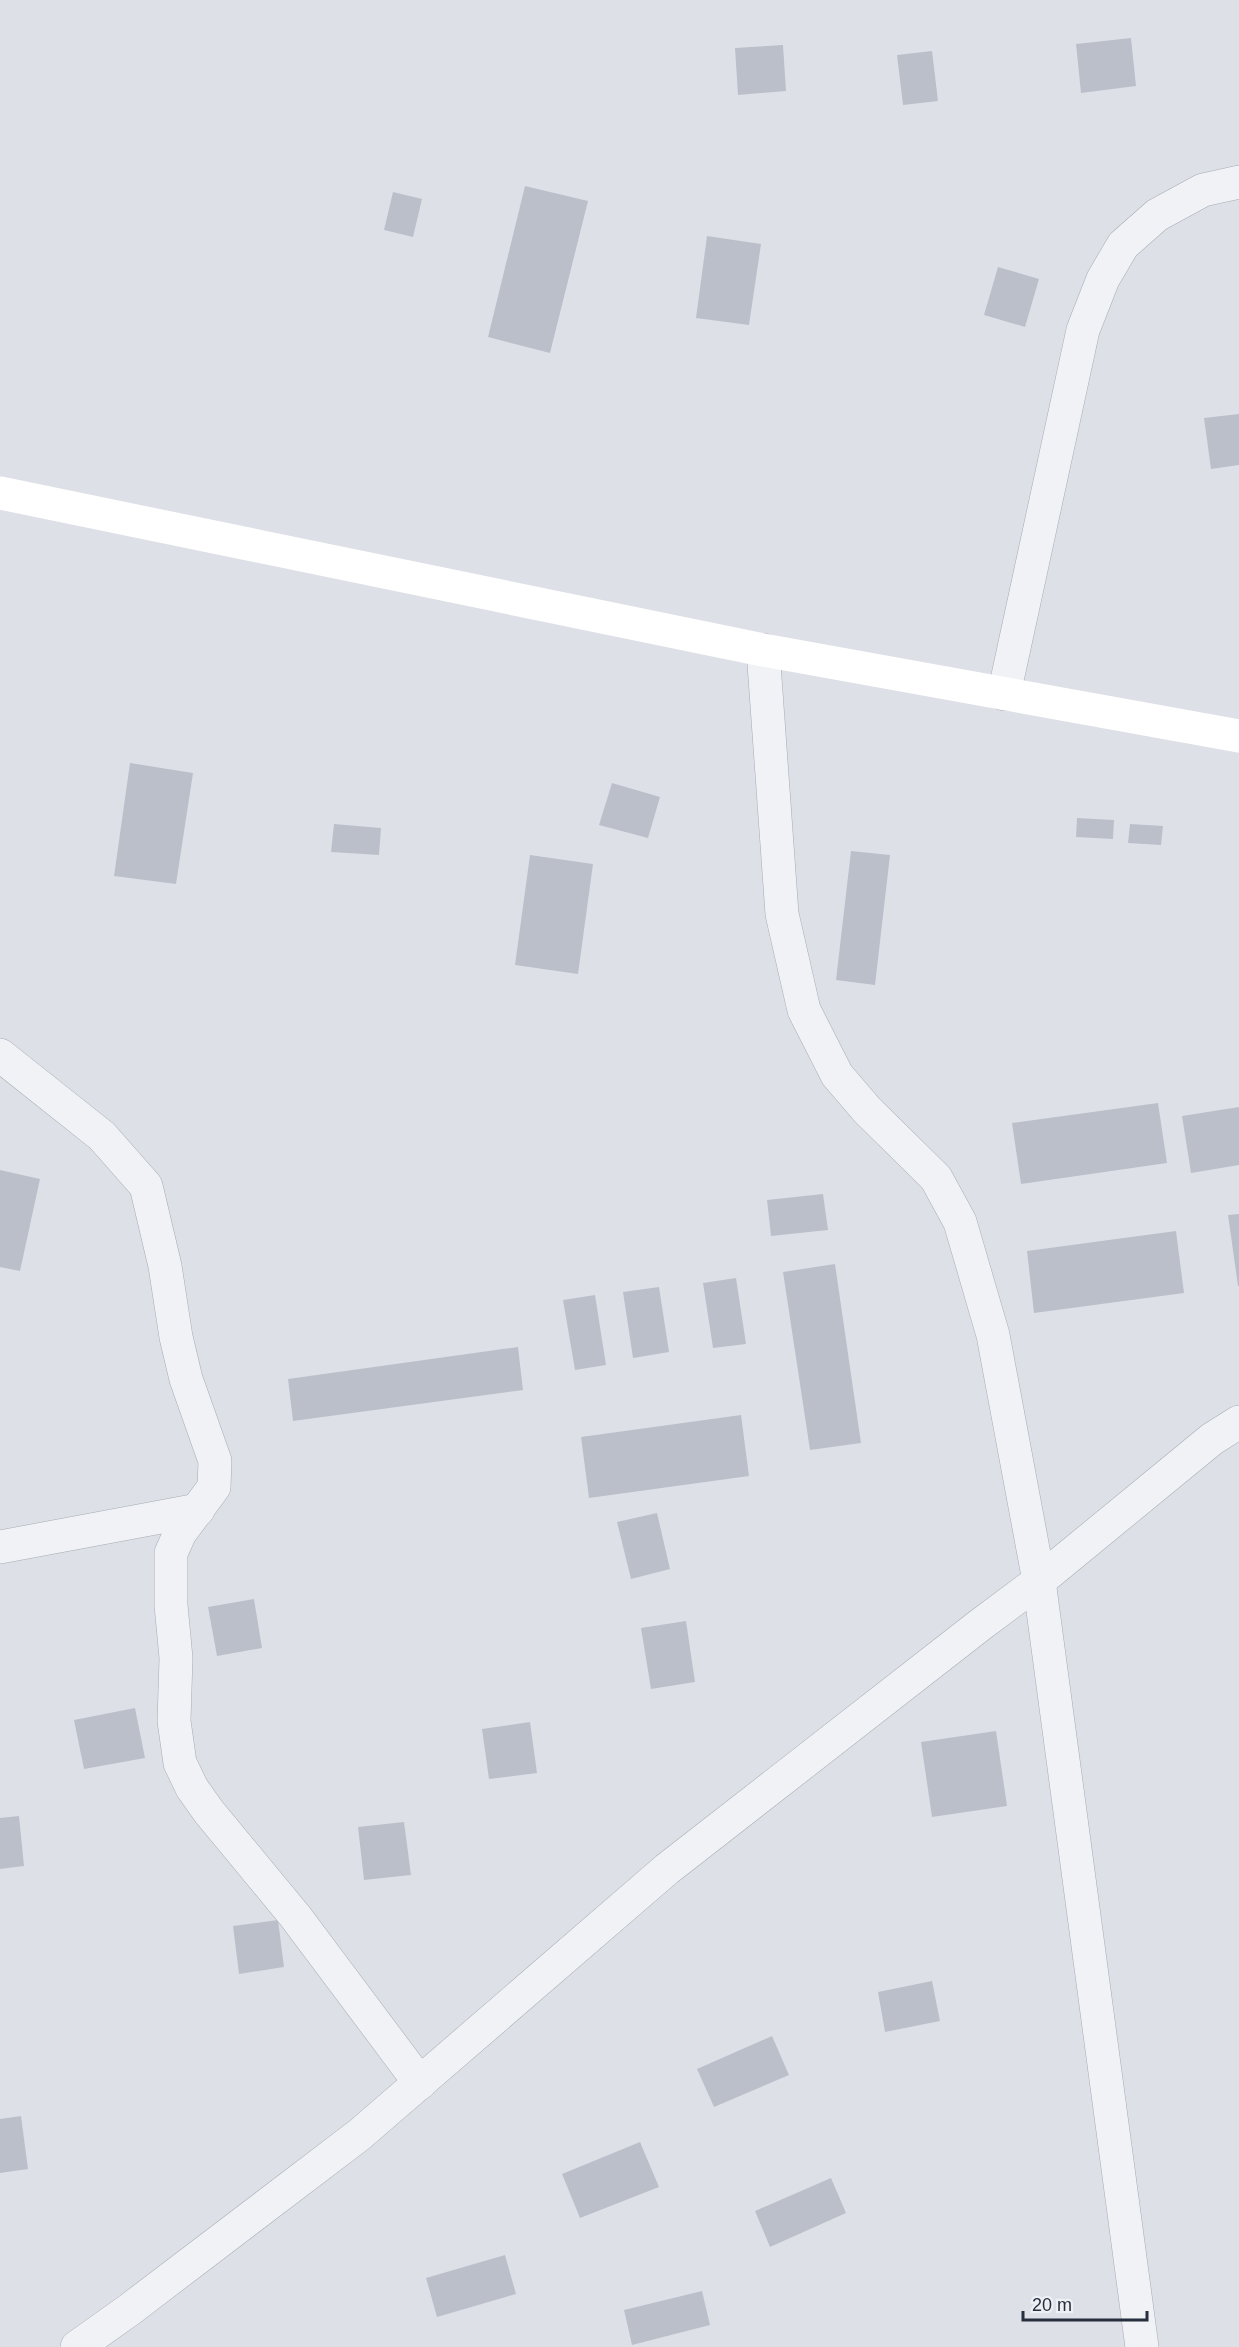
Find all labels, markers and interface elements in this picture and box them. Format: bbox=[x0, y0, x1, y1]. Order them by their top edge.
scale bar bbox=[1023, 2284, 1148, 2322]
text: 20 m bbox=[1032, 2295, 1072, 2315]

